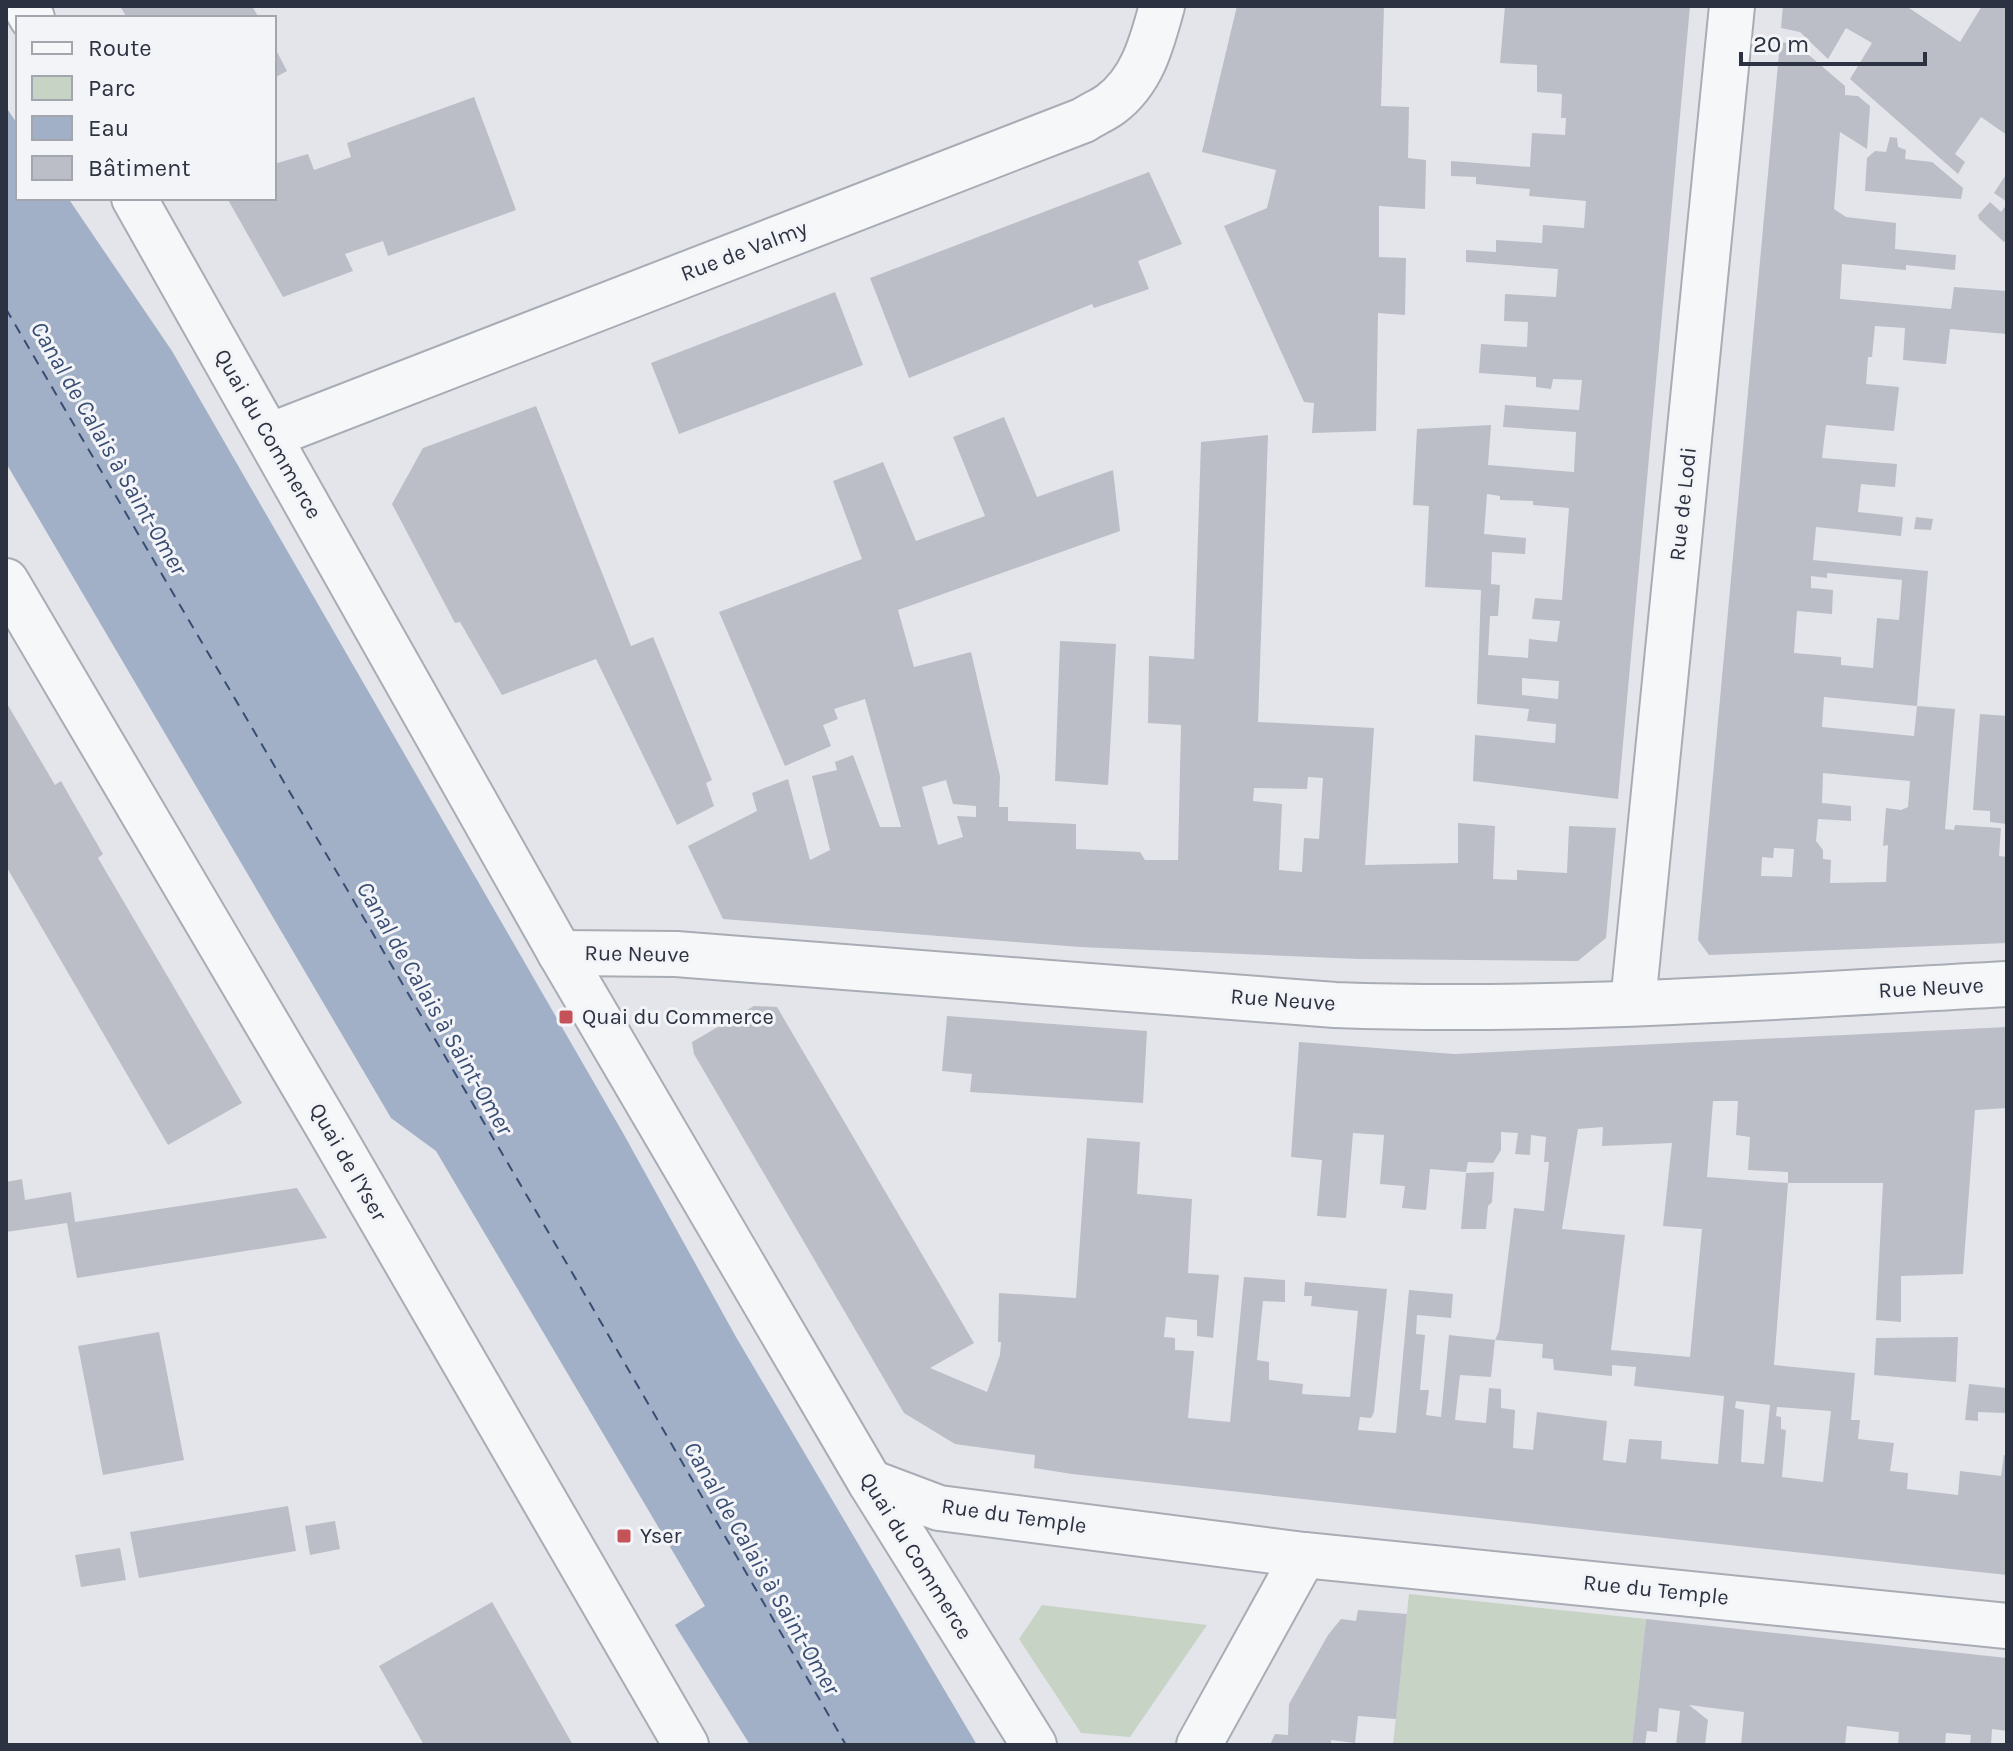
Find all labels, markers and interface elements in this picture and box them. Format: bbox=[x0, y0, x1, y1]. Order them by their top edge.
legend bbox=[16, 16, 276, 200]
scale bar bbox=[1741, 16, 1925, 66]
text: 20 m bbox=[1753, 30, 1809, 58]
text: Route bbox=[88, 34, 152, 62]
text: Parc bbox=[88, 74, 136, 102]
text: Eau bbox=[88, 114, 129, 142]
text: Bâtiment bbox=[88, 154, 191, 182]
street label: Rue de Valmy bbox=[677, 215, 811, 287]
water label: Canal de Calais à Saint-Omer bbox=[25, 316, 194, 580]
street label: Quai du Commerce bbox=[209, 344, 327, 524]
street label: Rue de Lodi bbox=[1664, 446, 1702, 562]
water label: Canal de Calais à Saint-Omer bbox=[351, 876, 520, 1140]
street label: Rue Neuve bbox=[584, 940, 690, 968]
street label: Rue Neuve bbox=[1878, 972, 1984, 1004]
street label: Rue Neuve bbox=[1230, 983, 1336, 1017]
place label: Quai du Commerce bbox=[582, 1004, 774, 1030]
marker: Quai du Commerce bbox=[557, 1008, 575, 1026]
street label: Quai de l'Yser bbox=[304, 1098, 392, 1226]
water label: Canal de Calais à Saint-Omer bbox=[678, 1436, 847, 1700]
street label: Quai du Commerce bbox=[854, 1468, 978, 1644]
street label: Rue du Temple bbox=[940, 1493, 1088, 1539]
place label: Yser bbox=[640, 1523, 681, 1549]
marker: Yser bbox=[615, 1527, 633, 1545]
street label: Rue du Temple bbox=[1582, 1569, 1730, 1611]

